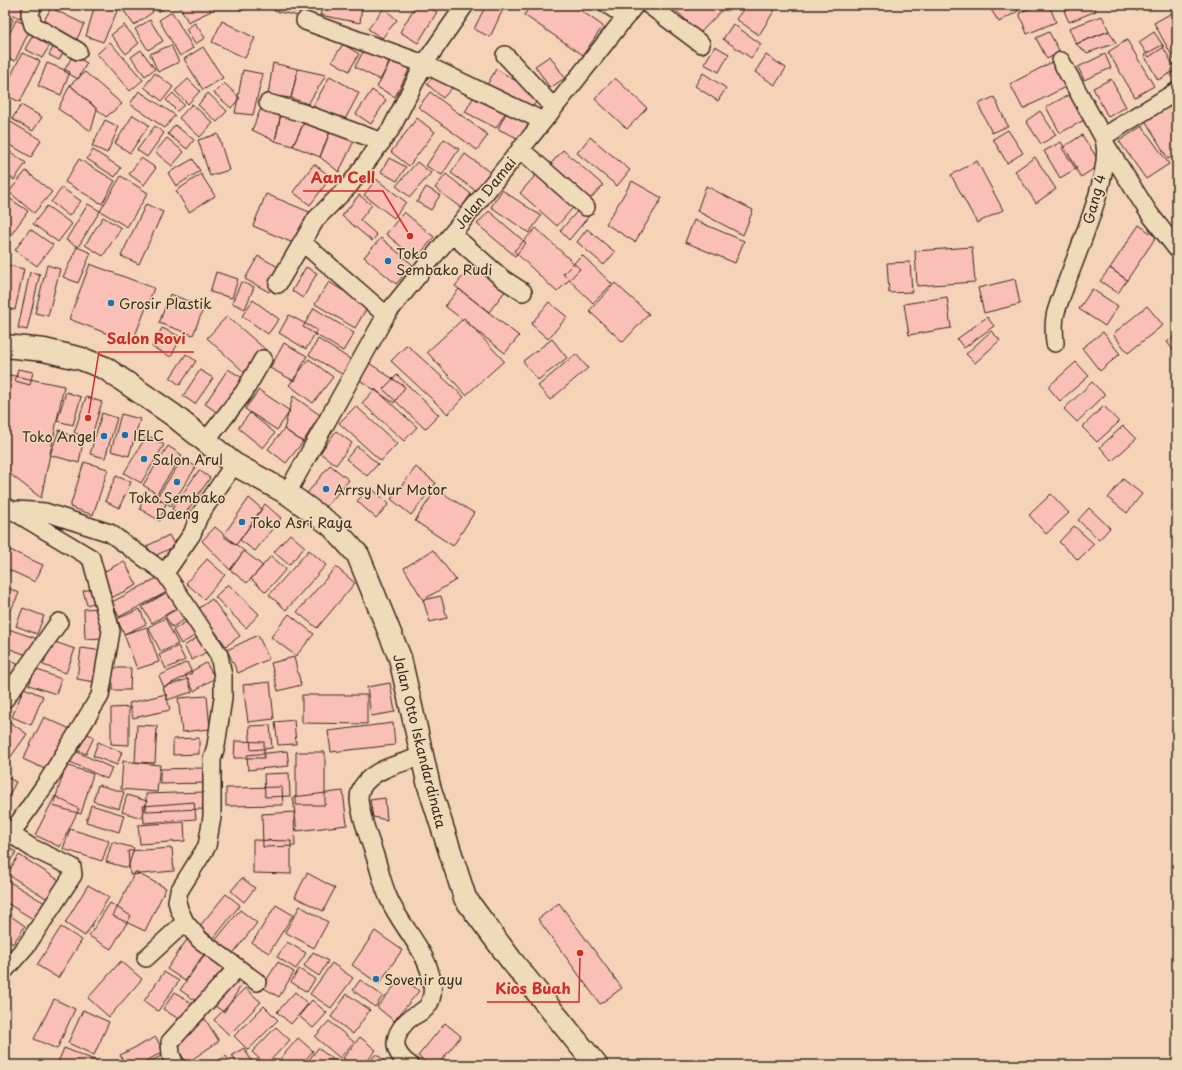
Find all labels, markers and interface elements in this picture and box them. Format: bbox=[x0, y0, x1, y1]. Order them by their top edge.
street label: Jalan Damai bbox=[449, 152, 521, 234]
callout: Aan Cell bbox=[303, 164, 383, 191]
text: Aan Cell bbox=[311, 165, 375, 188]
street label: Gang 4 bbox=[1077, 172, 1111, 226]
place label: Toko Sembako Rudi bbox=[396, 243, 492, 280]
marker: Toko Sembako Rudi bbox=[383, 256, 393, 266]
place label: Grosir Plastik bbox=[119, 293, 212, 314]
marker: Grosir Plastik bbox=[106, 298, 116, 308]
callout: Salon Rovi bbox=[99, 325, 194, 352]
text: Salon Rovi bbox=[106, 326, 186, 349]
place label: IELC bbox=[133, 425, 164, 446]
place label: Toko Angel bbox=[22, 426, 96, 447]
marker: IELC bbox=[120, 430, 130, 440]
marker: Toko Angel bbox=[99, 431, 109, 441]
place label: Salon Arul bbox=[152, 449, 223, 470]
marker: Salon Arul bbox=[139, 454, 149, 464]
marker: Toko Sembako Daeng bbox=[172, 477, 182, 487]
place label: Arrsy Nur Motor bbox=[334, 479, 447, 500]
marker: Arrsy Nur Motor bbox=[321, 484, 331, 494]
place label: Toko Sembako Daeng bbox=[128, 487, 226, 524]
place label: Toko Asri Raya bbox=[250, 512, 352, 533]
marker: Toko Asri Raya bbox=[237, 517, 247, 527]
street label: Jalan Otto Iskandardinata bbox=[388, 652, 452, 831]
place label: Sovenir ayu bbox=[384, 969, 463, 990]
marker: Sovenir ayu bbox=[371, 974, 381, 984]
callout: Kios Buah bbox=[487, 975, 579, 1002]
text: Kios Buah bbox=[495, 976, 571, 999]

